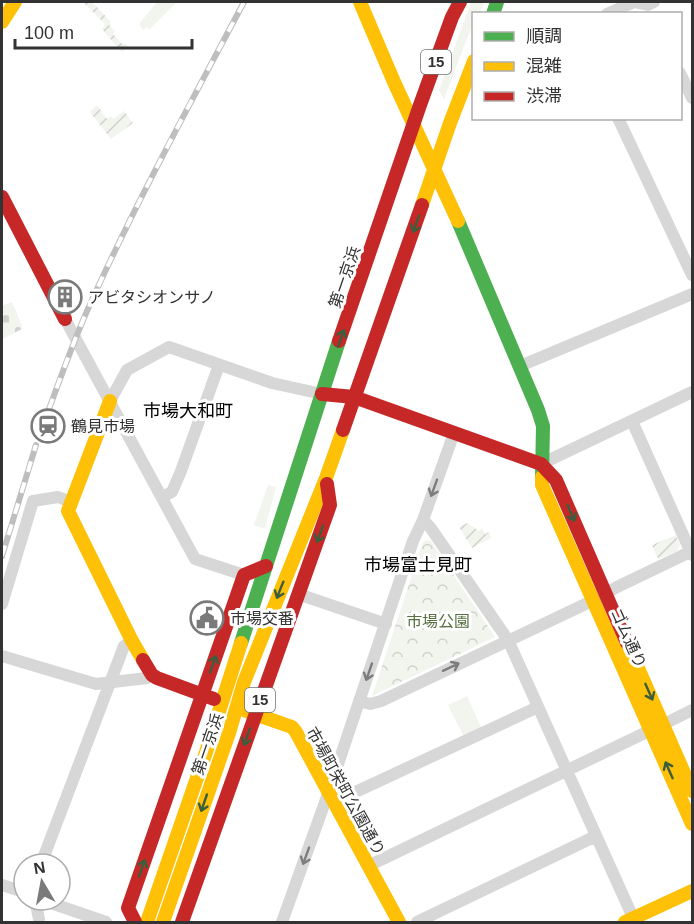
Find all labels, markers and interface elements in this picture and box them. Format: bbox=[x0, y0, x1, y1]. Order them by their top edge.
scale bar bbox=[15, 12, 192, 50]
legend bbox=[472, 12, 682, 120]
text: 100 m bbox=[24, 23, 74, 43]
text: 順調 bbox=[526, 26, 562, 46]
road number: 15 bbox=[421, 50, 451, 74]
text: 混雑 bbox=[526, 56, 562, 76]
text: 渋滞 bbox=[526, 86, 562, 106]
one-way arrow bbox=[409, 214, 420, 233]
street label: 第一京浜 bbox=[326, 244, 363, 310]
building icon: アビタシオンサノ bbox=[47, 279, 83, 315]
place label: アビタシオンサノ bbox=[88, 289, 216, 306]
one-way arrow bbox=[336, 329, 347, 348]
district label: 市場大和町 bbox=[143, 401, 233, 421]
station icon: 鶴見市場 bbox=[30, 408, 66, 444]
place label: 鶴見市場 bbox=[71, 418, 135, 435]
one-way arrow bbox=[428, 478, 439, 497]
one-way arrow bbox=[566, 504, 577, 522]
one-way arrow bbox=[313, 524, 324, 543]
district label: 市場富士見町 bbox=[364, 555, 472, 575]
one-way arrow bbox=[274, 581, 285, 599]
public building icon: 市場交番 bbox=[189, 600, 225, 636]
street label: ゴム通り bbox=[608, 606, 649, 671]
place label: 市場交番 bbox=[230, 610, 294, 627]
park label: 市場公園 bbox=[406, 613, 470, 630]
one-way arrow bbox=[209, 655, 220, 674]
one-way arrow bbox=[441, 660, 459, 672]
one-way arrow bbox=[363, 662, 374, 681]
one-way arrow bbox=[644, 682, 656, 700]
road number: 15 bbox=[245, 688, 275, 712]
street label: 第一京浜 bbox=[189, 711, 226, 777]
street label: 市場町栄町公園通り bbox=[303, 724, 388, 858]
one-way arrow bbox=[240, 727, 251, 746]
one-way arrow bbox=[663, 761, 674, 780]
one-way arrow bbox=[198, 793, 209, 811]
one-way arrow bbox=[299, 846, 310, 865]
north arrow bbox=[12, 852, 72, 912]
text: N bbox=[32, 858, 47, 877]
one-way arrow bbox=[138, 859, 149, 878]

